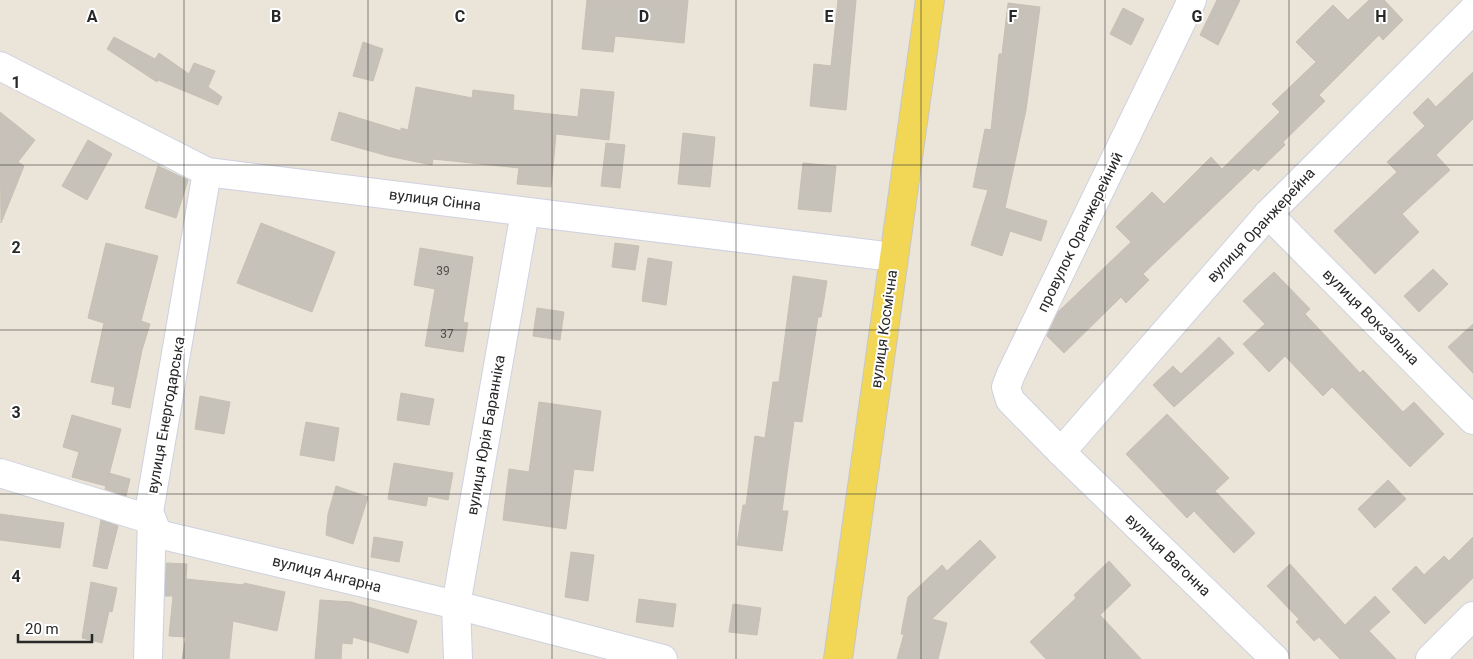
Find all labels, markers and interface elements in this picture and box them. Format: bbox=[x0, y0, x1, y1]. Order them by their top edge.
text: A bbox=[87, 7, 98, 26]
text: B bbox=[271, 7, 281, 26]
text: C bbox=[455, 7, 465, 26]
text: D bbox=[639, 7, 649, 26]
text: E bbox=[825, 7, 834, 26]
text: F bbox=[1009, 7, 1018, 26]
text: G bbox=[1192, 7, 1203, 26]
text: H bbox=[1375, 7, 1387, 26]
text: 1 bbox=[11, 73, 21, 92]
street label: провулок Оранжерейний bbox=[1033, 149, 1127, 315]
street label: вулиця Оранжерейна bbox=[1203, 164, 1319, 286]
street label: вулиця Сінна bbox=[388, 185, 482, 215]
text: 2 bbox=[11, 238, 21, 257]
house number: 39 bbox=[436, 264, 450, 278]
street label: вулиця Вокзальна bbox=[1319, 265, 1423, 369]
street label: вулиця Космічна bbox=[867, 269, 901, 389]
house number: 37 bbox=[440, 327, 454, 341]
street label: вулиця Енергодарська bbox=[143, 335, 189, 495]
street label: вулиця Юрія Баранніка bbox=[463, 353, 509, 517]
text: 3 bbox=[11, 403, 21, 422]
street label: вулиця Вагонна bbox=[1122, 510, 1214, 600]
street label: вулиця Ангарна bbox=[271, 552, 383, 596]
text: 4 bbox=[11, 567, 21, 586]
scale bar bbox=[18, 612, 91, 644]
text: 20 m bbox=[25, 620, 59, 638]

